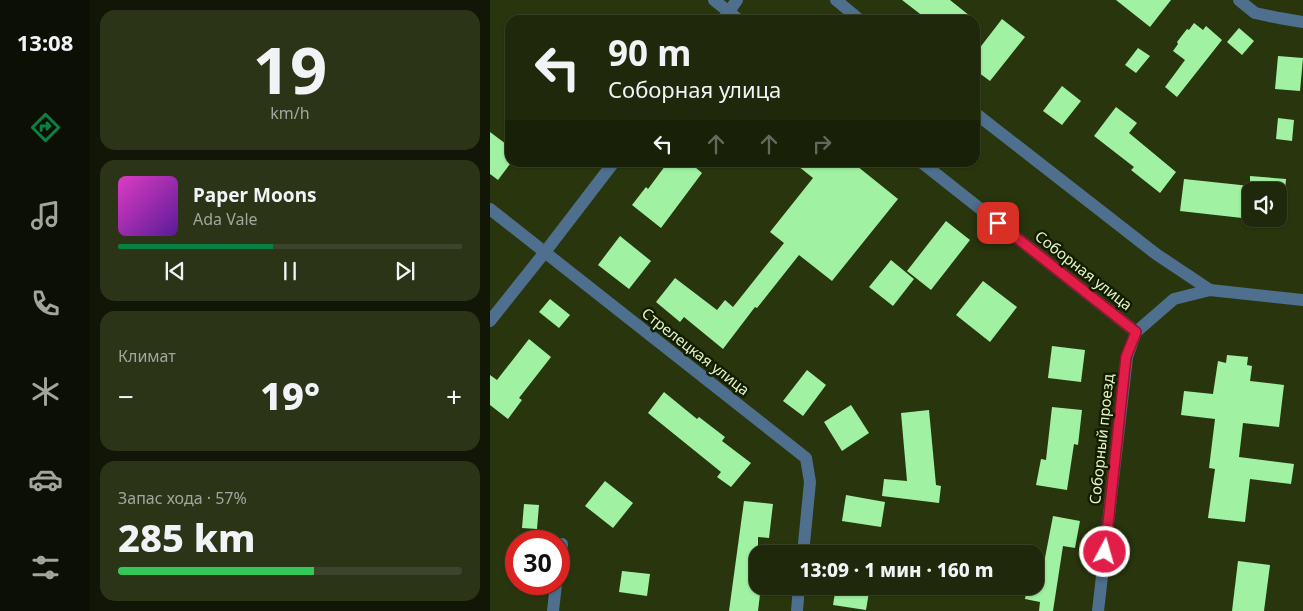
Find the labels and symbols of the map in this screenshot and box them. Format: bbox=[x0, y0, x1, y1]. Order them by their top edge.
pin bbox=[977, 202, 1019, 244]
street label: Соборная улица bbox=[1031, 226, 1137, 314]
street label: Стрелецкая улица bbox=[638, 303, 754, 399]
street label: Соборный проезд bbox=[1084, 373, 1118, 505]
position arrow bbox=[1078, 525, 1130, 577]
speed limit sign: 30 bbox=[505, 530, 570, 595]

